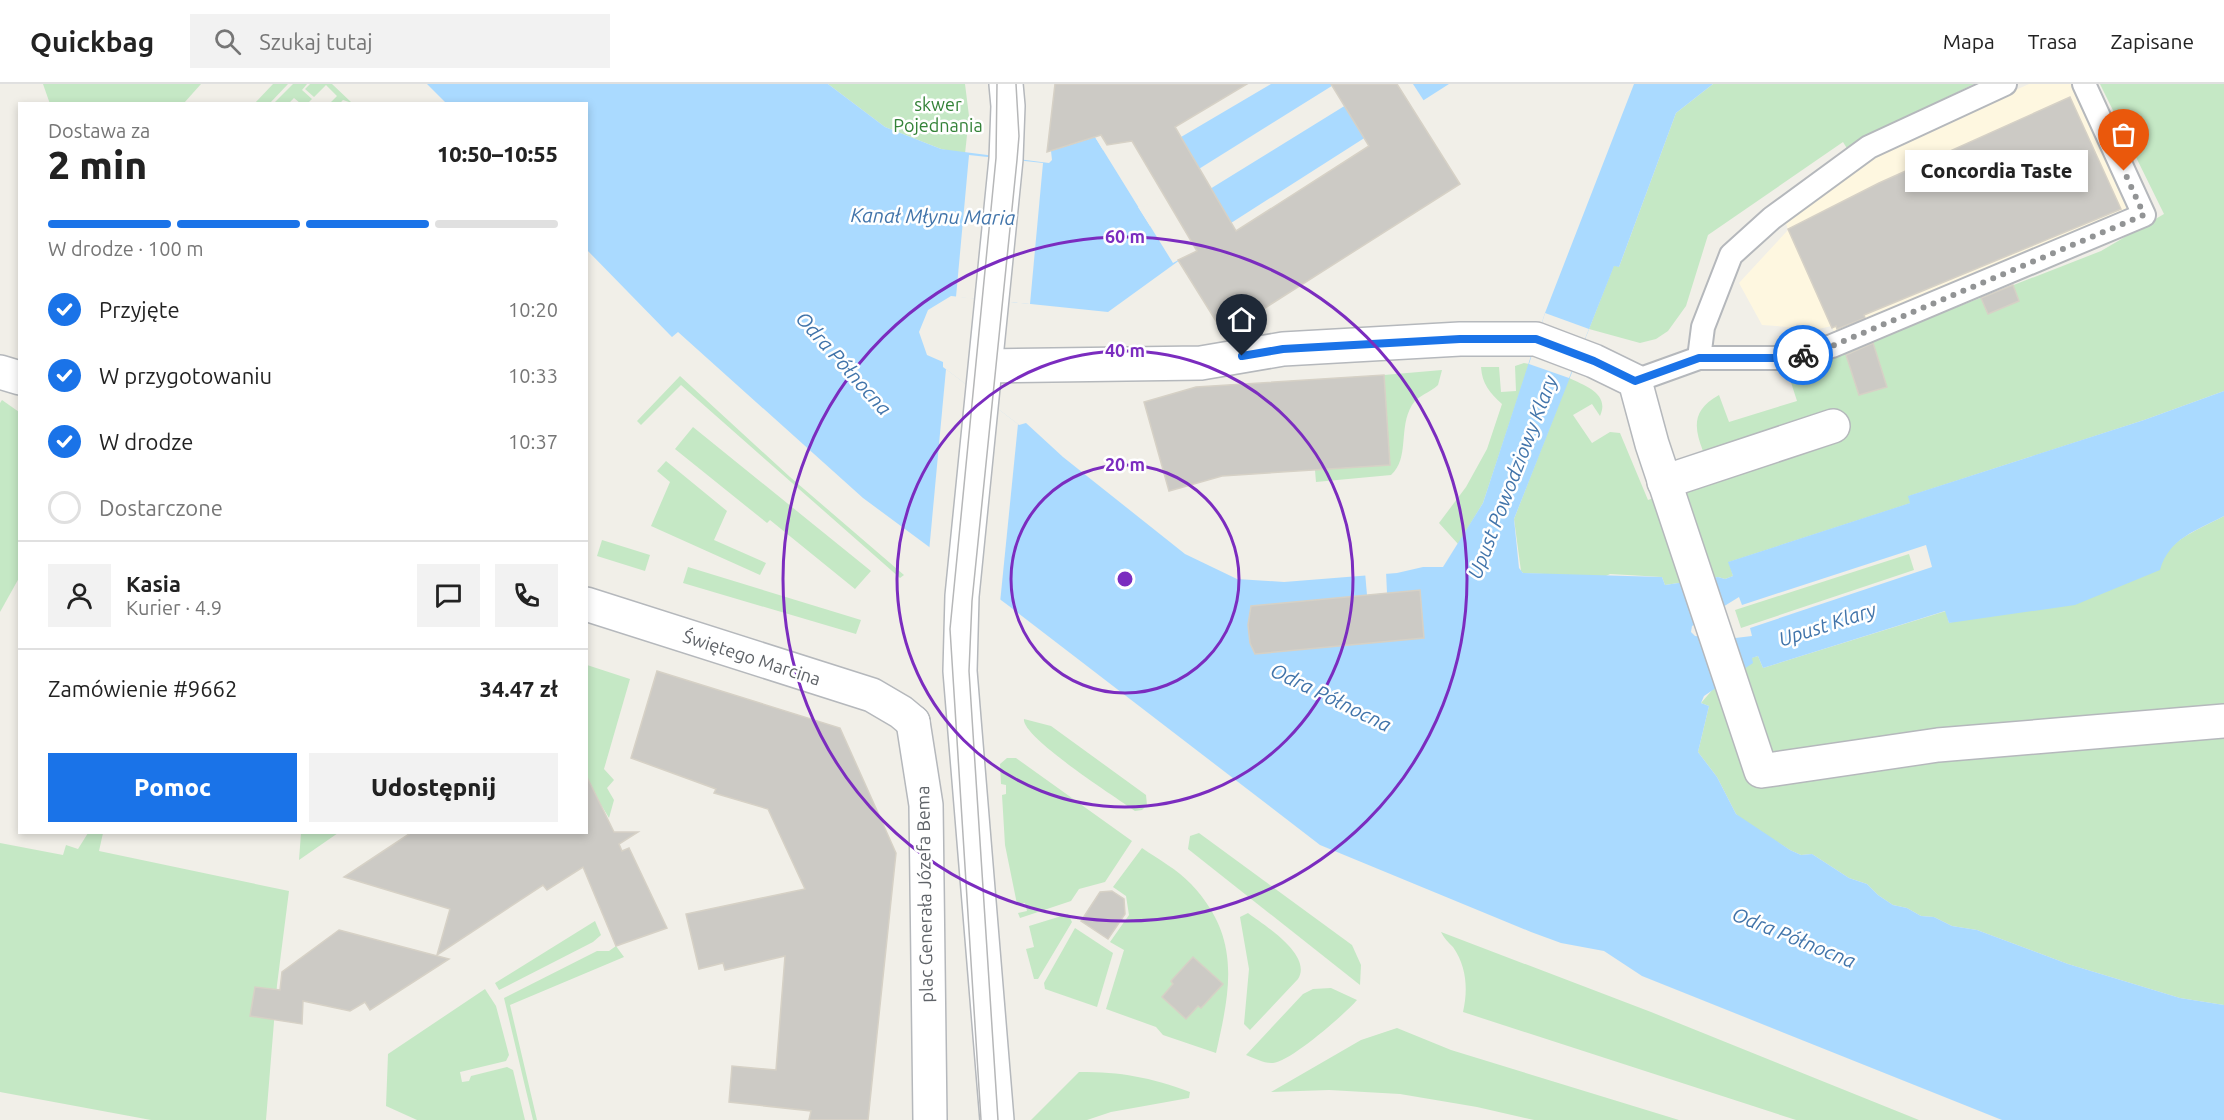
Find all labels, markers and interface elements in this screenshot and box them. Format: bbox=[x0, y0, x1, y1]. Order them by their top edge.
search box bbox=[190, 14, 610, 68]
icon: search bbox=[211, 25, 244, 58]
text: Quickbag bbox=[30, 26, 154, 57]
text: Szukaj tutaj bbox=[259, 29, 373, 54]
text: Mapa bbox=[1943, 29, 1995, 53]
text: Trasa bbox=[2028, 29, 2077, 53]
text: Zapisane bbox=[2110, 29, 2194, 53]
park label: skwer Pojednania bbox=[893, 94, 983, 135]
pin bbox=[2098, 109, 2149, 171]
icon: bag bbox=[2107, 118, 2140, 151]
text: Dostawa za bbox=[48, 119, 150, 142]
text: 10:50–10:55 bbox=[437, 141, 558, 166]
text: 2 min bbox=[48, 143, 147, 186]
callout: Concordia Taste bbox=[1905, 150, 2088, 192]
text: Concordia Taste bbox=[1921, 159, 2072, 182]
water label: Kanał Młynu Maria bbox=[850, 203, 1016, 229]
text: 60 m bbox=[1105, 226, 1145, 246]
text: W drodze · 100 m bbox=[48, 237, 204, 260]
icon: check bbox=[48, 293, 81, 326]
pin bbox=[1216, 294, 1267, 356]
text: Przyjęte bbox=[99, 297, 180, 322]
text: 10:20 bbox=[508, 298, 558, 321]
icon: home bbox=[1225, 303, 1258, 336]
water label: Odra Północna bbox=[792, 307, 897, 420]
courier bbox=[1773, 325, 1833, 385]
icon: bike bbox=[1787, 339, 1820, 372]
text: 40 m bbox=[1105, 340, 1145, 360]
icon: check bbox=[48, 359, 81, 392]
text: W przygotowaniu bbox=[99, 363, 272, 388]
text: 10:33 bbox=[508, 364, 558, 387]
water label: Upust Powodziowy Klary bbox=[1463, 372, 1562, 582]
icon: check bbox=[48, 425, 81, 458]
text: W drodze bbox=[99, 429, 193, 454]
text: 10:37 bbox=[508, 430, 558, 453]
text: 20 m bbox=[1105, 454, 1145, 474]
text: Dostarczone bbox=[99, 495, 223, 520]
button: person bbox=[48, 564, 111, 627]
button: chat bbox=[417, 564, 480, 627]
button: phone bbox=[495, 564, 558, 627]
centre of rings bbox=[1115, 569, 1135, 589]
text: Kasia bbox=[126, 571, 181, 596]
text: Kurier · 4.9 bbox=[126, 596, 222, 619]
water label: Upust Klary bbox=[1775, 597, 1879, 651]
street label: Świętego Marcina bbox=[681, 624, 824, 689]
water label: Odra Północna bbox=[1267, 658, 1395, 736]
text: Zamówienie #9662 bbox=[48, 676, 237, 701]
text: 34.47 zł bbox=[479, 676, 558, 701]
button: Pomoc bbox=[48, 753, 297, 822]
button: Udostępnij bbox=[309, 753, 558, 822]
street label: plac Generała Józefa Bema bbox=[912, 785, 936, 1003]
water label: Odra Północna bbox=[1729, 902, 1859, 972]

